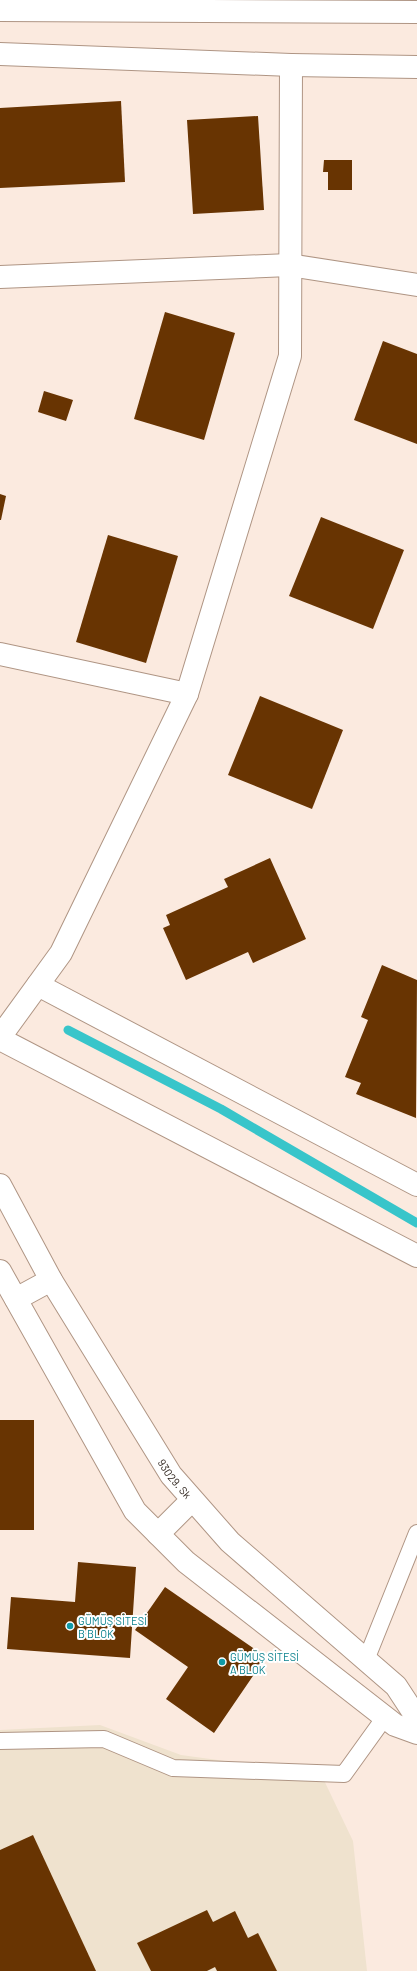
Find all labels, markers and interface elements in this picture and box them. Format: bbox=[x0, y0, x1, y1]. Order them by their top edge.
street label: 93029. Sk bbox=[156, 1456, 195, 1501]
place label: GÜMÜŞ SİTESİ B BLOK bbox=[78, 1613, 147, 1640]
marker: GÜMÜŞ SİTESİ B BLOK bbox=[65, 1621, 75, 1631]
place label: GÜMÜŞ SİTESİ A BLOK bbox=[230, 1649, 299, 1676]
marker: GÜMÜŞ SİTESİ A BLOK bbox=[217, 1657, 227, 1667]

